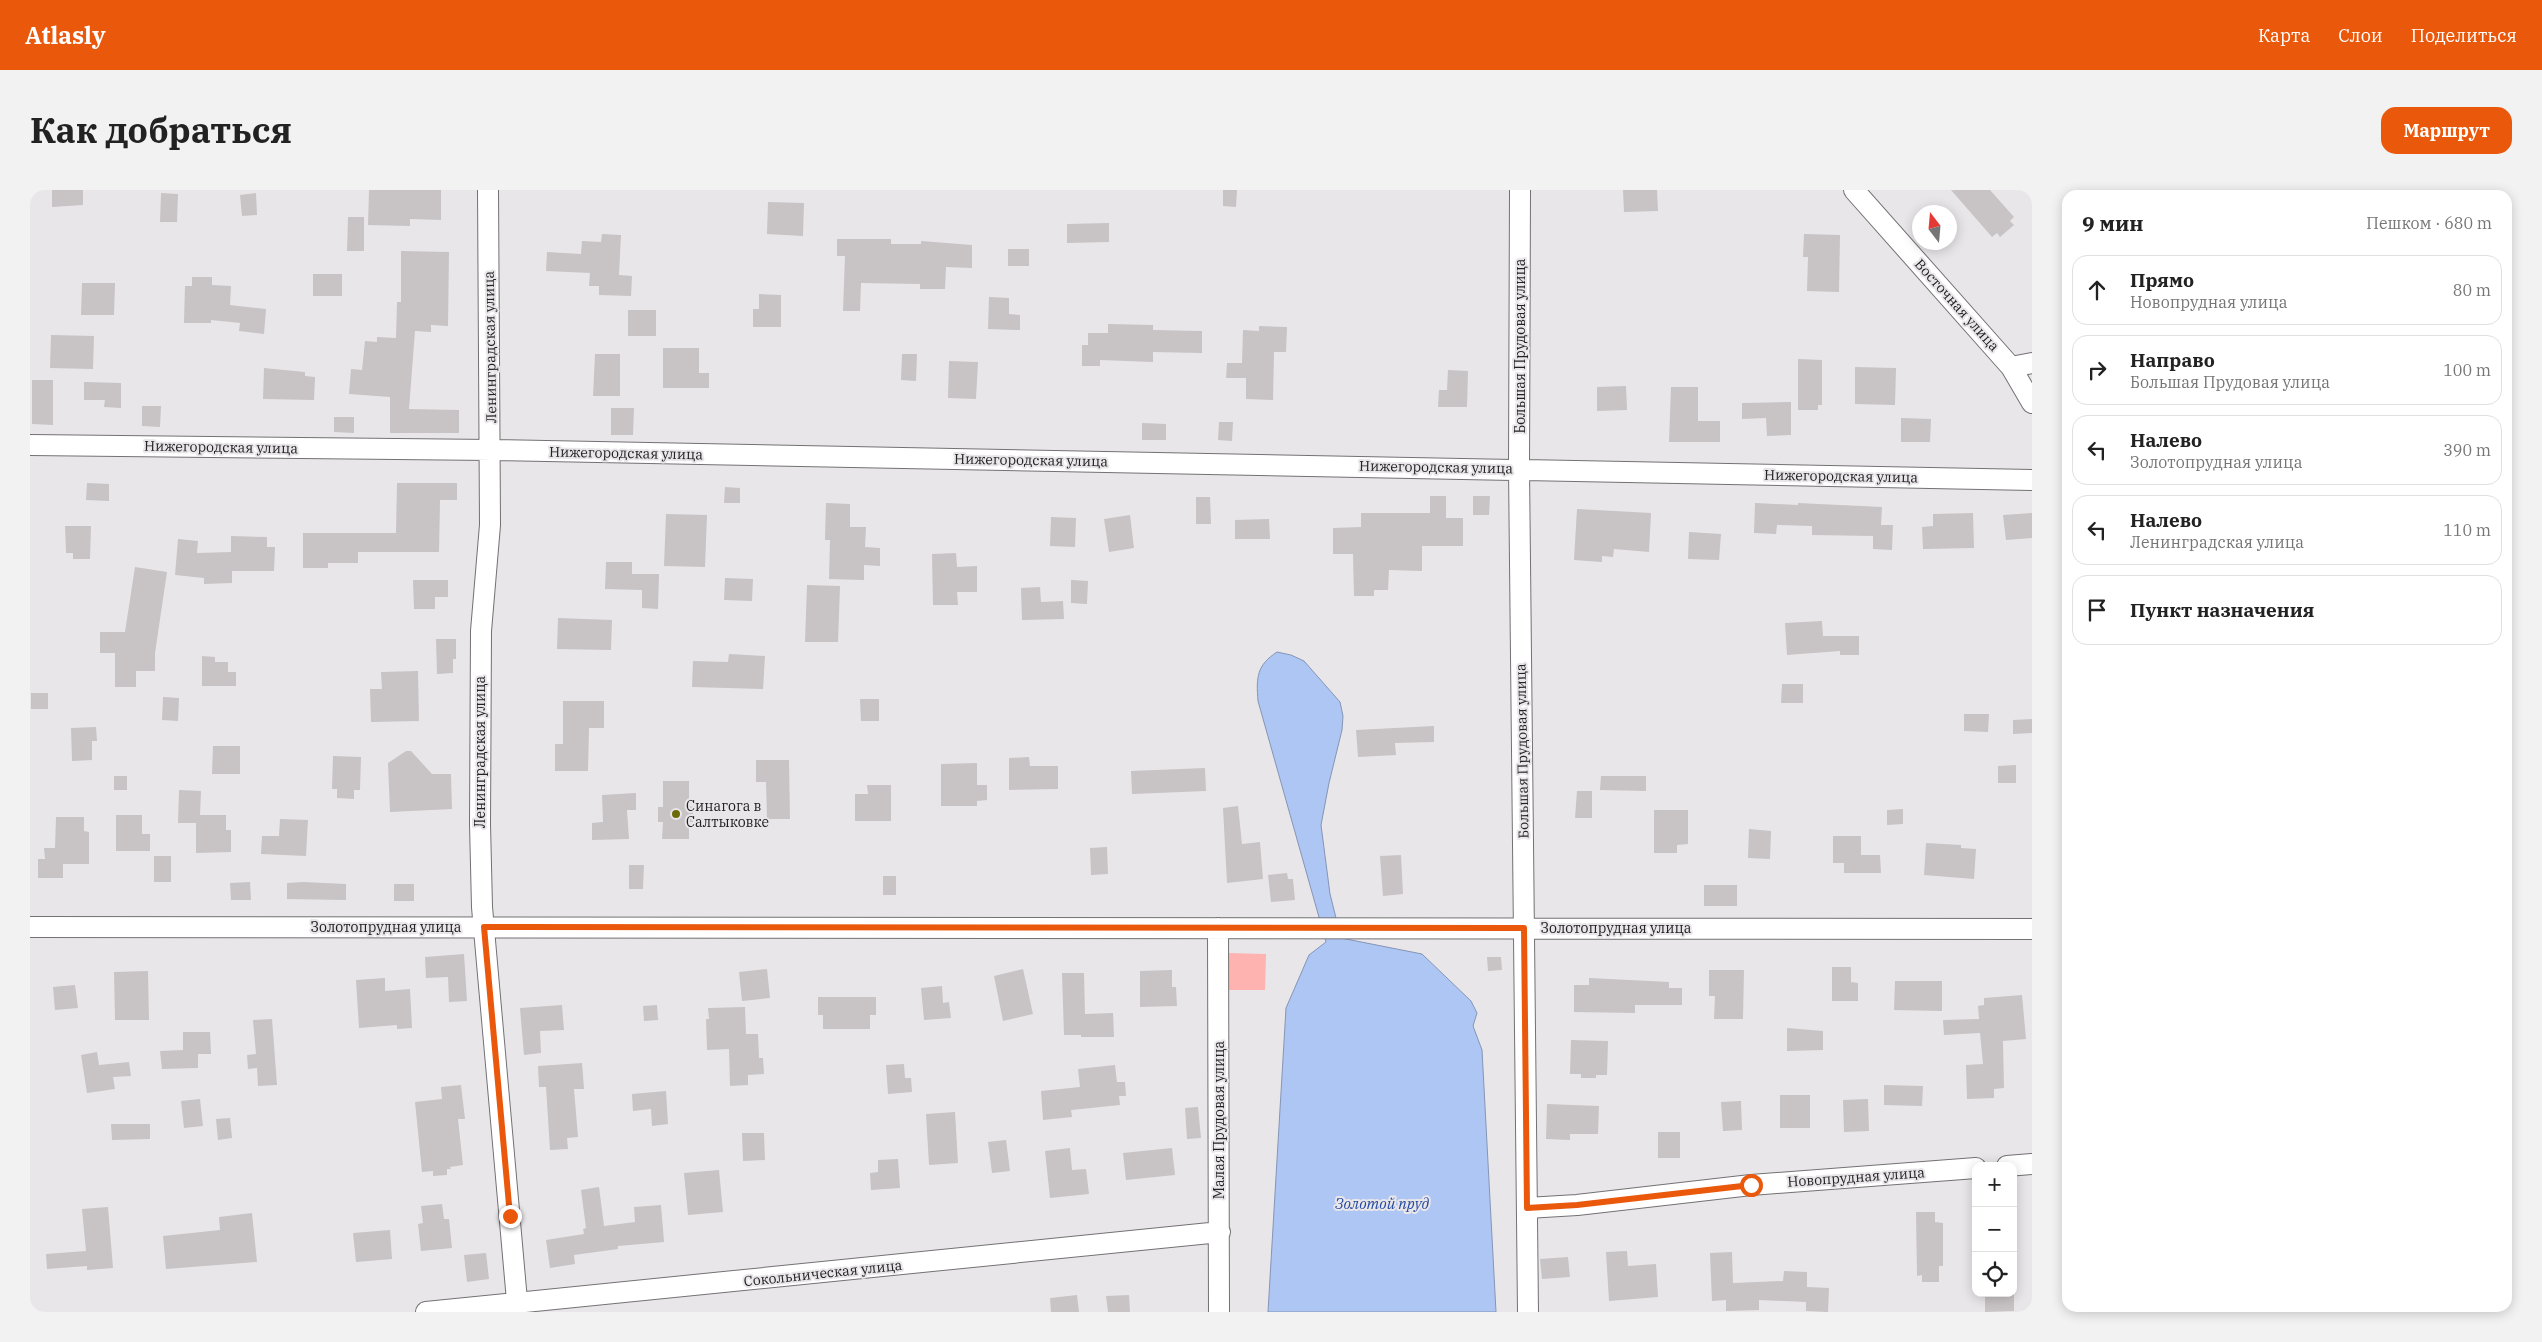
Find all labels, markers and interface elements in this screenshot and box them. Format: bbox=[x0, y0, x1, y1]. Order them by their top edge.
text: Atlasly bbox=[25, 19, 106, 51]
text: Карта bbox=[2258, 24, 2310, 47]
text: Слои bbox=[2338, 24, 2383, 47]
text: Поделиться bbox=[2411, 24, 2517, 47]
text: Как добраться bbox=[30, 107, 292, 153]
button: Маршрут bbox=[2381, 107, 2512, 154]
north arrow bbox=[1912, 205, 1957, 250]
text: 9 мин bbox=[2082, 209, 2144, 237]
text: Пешком · 680 m bbox=[2366, 213, 2492, 233]
street label: Восточная улица bbox=[1911, 255, 2003, 355]
street label: Большая Прудовая улица bbox=[1511, 258, 1529, 434]
text: Прямо bbox=[2130, 268, 2194, 292]
street label: Ленинградская улица bbox=[480, 270, 500, 423]
icon: ahead bbox=[2083, 276, 2111, 304]
text: 80 m bbox=[2453, 280, 2491, 300]
text: Новопрудная улица bbox=[2130, 292, 2287, 312]
text: Направо bbox=[2130, 348, 2215, 372]
icon: right bbox=[2083, 356, 2111, 384]
text: 100 m bbox=[2443, 360, 2491, 380]
text: Большая Прудовая улица bbox=[2130, 372, 2330, 392]
text: Налево bbox=[2130, 428, 2202, 452]
icon: left bbox=[2083, 436, 2111, 464]
street label: Нижегородская улица bbox=[144, 437, 299, 457]
text: 390 m bbox=[2443, 440, 2491, 460]
street label: Нижегородская улица bbox=[549, 443, 704, 463]
street label: Нижегородская улица bbox=[954, 450, 1109, 470]
text: Золотопрудная улица bbox=[2130, 452, 2302, 472]
street label: Нижегородская улица bbox=[1359, 457, 1514, 477]
street label: Нижегородская улица bbox=[1764, 466, 1919, 486]
text: Налево bbox=[2130, 508, 2202, 532]
icon: left bbox=[2083, 516, 2111, 544]
text: 110 m bbox=[2443, 520, 2491, 540]
text: Ленинградская улица bbox=[2130, 532, 2304, 552]
icon: arrive bbox=[2083, 596, 2111, 624]
text: Пункт назначения bbox=[2130, 598, 2314, 622]
street label: Большая Прудовая улица bbox=[1511, 663, 1533, 839]
street label: Ленинградская улица bbox=[471, 676, 489, 828]
place label: Синагога в Салтыковке bbox=[686, 797, 769, 831]
marker: Синагога в Салтыковке bbox=[670, 808, 682, 820]
street label: Золотопрудная улица bbox=[311, 918, 462, 936]
street label: Золотопрудная улица bbox=[1541, 919, 1692, 937]
street label: Малая Прудовая улица bbox=[1210, 1040, 1228, 1199]
map controls bbox=[1972, 1162, 2017, 1297]
button: + bbox=[1972, 1162, 2017, 1207]
street label: Новопрудная улица bbox=[1787, 1163, 1926, 1191]
route start bbox=[1740, 1174, 1763, 1197]
water label: Золотой пруд bbox=[1335, 1194, 1430, 1213]
route end bbox=[499, 1205, 522, 1228]
button: − bbox=[1972, 1207, 2017, 1252]
button: locate bbox=[1972, 1252, 2017, 1297]
street label: Сокольническая улица bbox=[743, 1256, 903, 1290]

